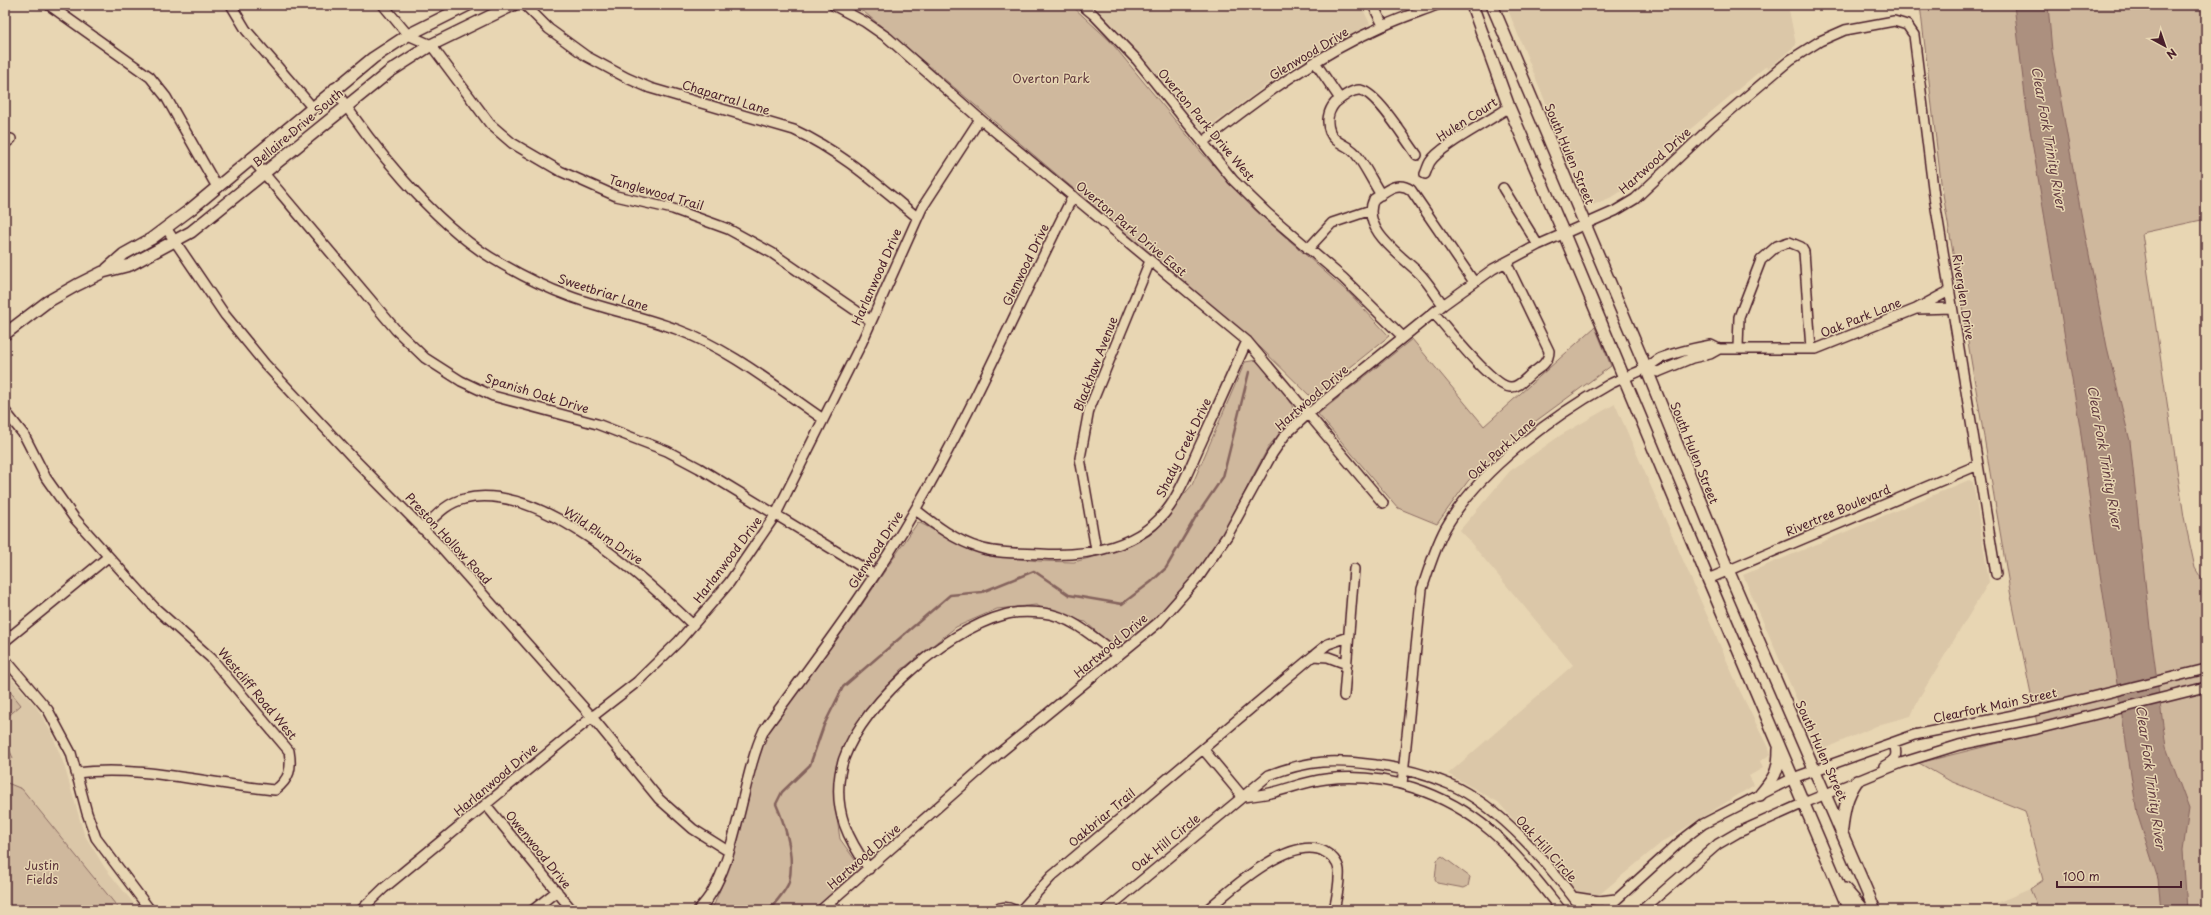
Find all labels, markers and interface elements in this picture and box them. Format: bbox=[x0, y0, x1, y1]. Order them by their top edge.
street label: Glenwood Drive bbox=[1265, 22, 1352, 84]
north arrow bbox=[2145, 26, 2185, 66]
text: N bbox=[2163, 45, 2181, 64]
street label: Overton Park Drive West bbox=[1154, 64, 1259, 185]
water label: Clear Fork Trinity River bbox=[2028, 65, 2072, 213]
park label: Overton Park bbox=[1012, 69, 1090, 87]
street label: Chaparral Lane bbox=[680, 75, 773, 119]
street label: Bellaire Drive South bbox=[248, 84, 347, 171]
street label: Hulen Court bbox=[1432, 93, 1501, 146]
street label: South Hulen Street bbox=[1540, 100, 1599, 207]
street label: Hartwood Drive bbox=[1614, 123, 1694, 198]
street label: Tanglewood Trail bbox=[607, 170, 706, 214]
street label: Overton Park Drive East bbox=[1072, 176, 1191, 280]
street label: Glenwood Drive bbox=[997, 220, 1053, 309]
street label: Harlanwood Drive bbox=[847, 225, 906, 328]
street label: Riverglen Drive bbox=[1948, 253, 1980, 341]
street label: Sweetbriar Lane bbox=[555, 269, 651, 315]
street label: Oak Park Lane bbox=[1817, 293, 1904, 342]
street label: Blackhaw Avenue bbox=[1069, 313, 1122, 414]
street label: Hartwood Drive bbox=[1271, 360, 1352, 434]
street label: Spanish Oak Drive bbox=[483, 369, 591, 417]
water label: Clear Fork Trinity River bbox=[2084, 384, 2128, 532]
street label: Shady Creek Drive bbox=[1151, 395, 1215, 500]
street label: South Hulen Street bbox=[1666, 399, 1724, 506]
street label: Oak Park Lane bbox=[1463, 413, 1539, 484]
street label: Rivertree Boulevard bbox=[1782, 480, 1894, 540]
street label: Preston Hollow Road bbox=[401, 489, 496, 588]
street label: Wild Plum Drive bbox=[560, 502, 647, 568]
street label: Glenwood Drive bbox=[843, 507, 907, 592]
street label: Harlanwood Drive bbox=[689, 512, 766, 607]
street label: Hartwood Drive bbox=[1069, 609, 1151, 682]
street label: Westcliff Road West bbox=[214, 644, 302, 743]
street label: Clearfork Main Street bbox=[1931, 683, 2058, 727]
street label: South Hulen Street bbox=[1792, 697, 1852, 804]
water label: Clear Fork Trinity River bbox=[2132, 704, 2171, 852]
street label: Harlanwood Drive bbox=[449, 739, 541, 820]
street label: Oakbriar Trail bbox=[1064, 784, 1139, 851]
street label: Owenwood Drive bbox=[502, 806, 576, 892]
street label: Oak Hill Circle bbox=[1127, 809, 1204, 876]
street label: Oak Hill Circle bbox=[1512, 811, 1582, 886]
street label: Hartwood Drive bbox=[823, 819, 904, 893]
park label: Justin Fields bbox=[25, 856, 59, 888]
scale bar bbox=[2057, 863, 2181, 889]
text: 100 m bbox=[2063, 867, 2100, 885]

